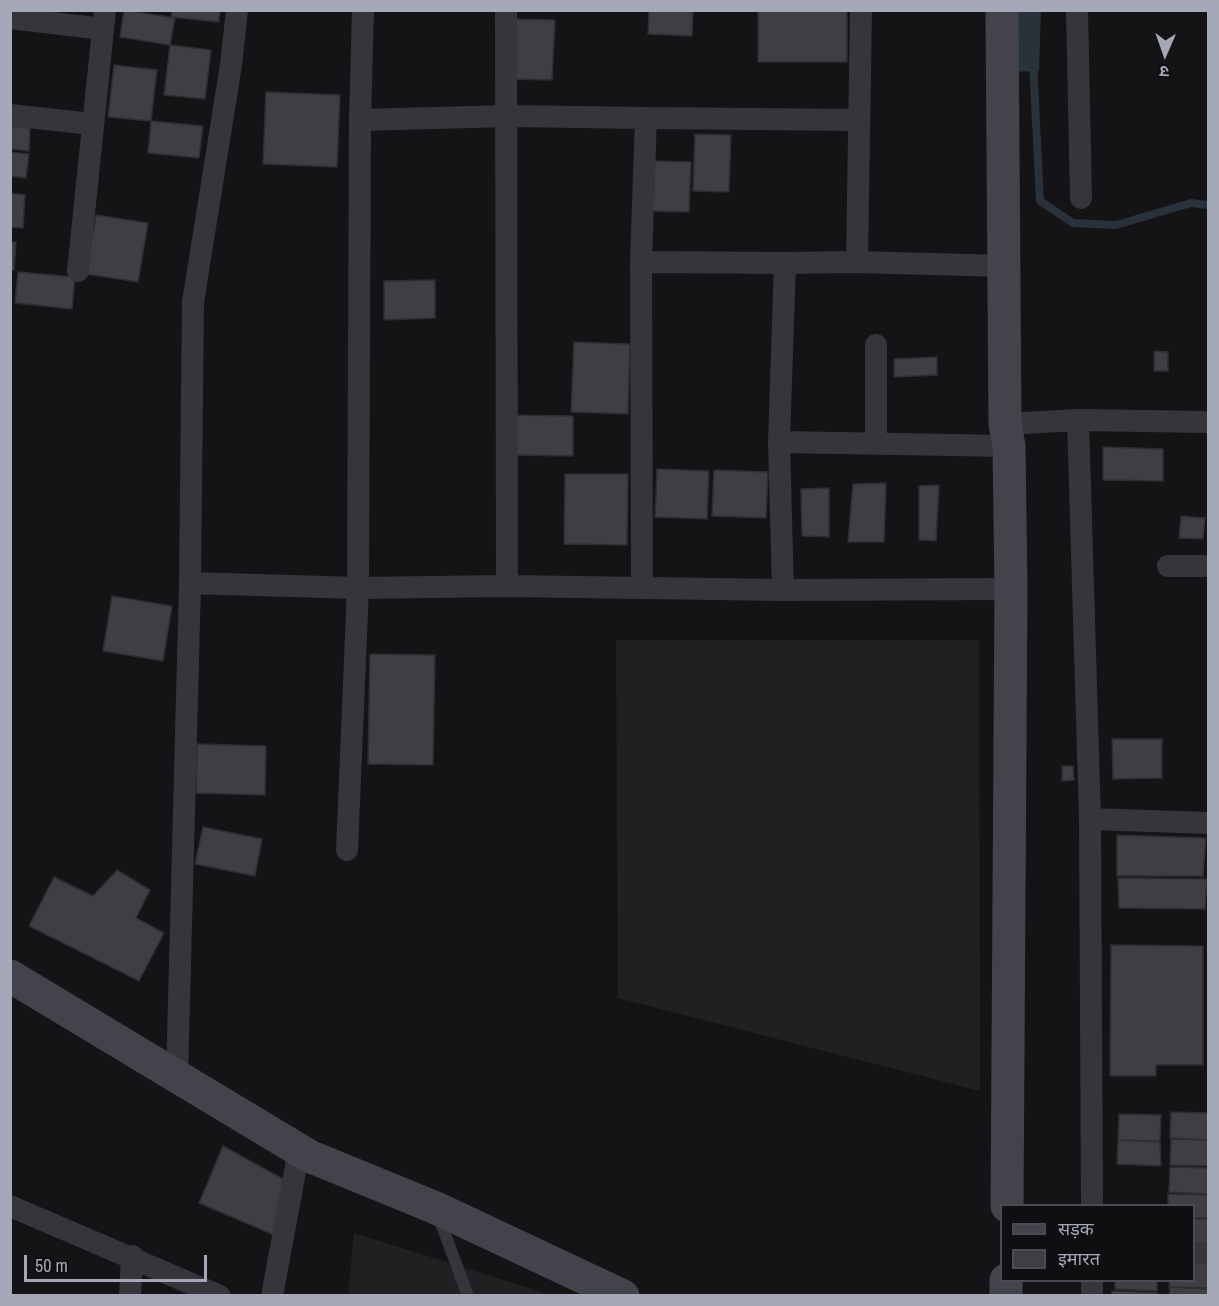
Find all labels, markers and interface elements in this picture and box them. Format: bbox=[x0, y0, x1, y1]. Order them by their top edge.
north arrow bbox=[1135, 24, 1195, 84]
text: उ bbox=[1159, 61, 1169, 83]
legend bbox=[1000, 1204, 1195, 1282]
text: सड़क bbox=[1058, 1216, 1094, 1241]
scale bar bbox=[27, 1243, 210, 1281]
text: इमारत bbox=[1058, 1246, 1100, 1271]
text: 50 m bbox=[35, 1253, 68, 1278]

